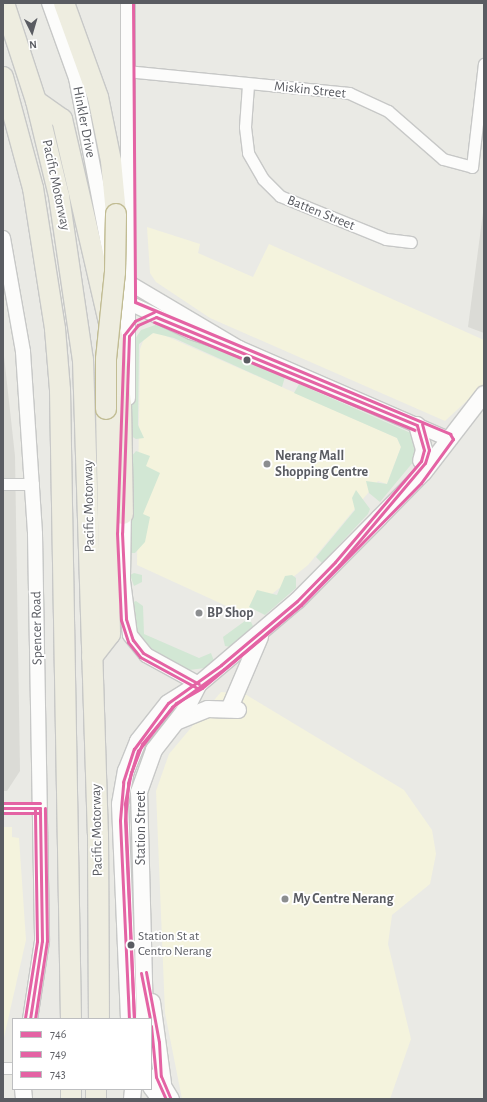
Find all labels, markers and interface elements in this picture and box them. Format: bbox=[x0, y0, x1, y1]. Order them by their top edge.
north arrow bbox=[12, 12, 52, 52]
text: N bbox=[29, 39, 37, 50]
street label: Miskin Street bbox=[273, 78, 347, 102]
street label: Hinkler Drive bbox=[69, 85, 99, 159]
street label: Pacific Motorway bbox=[38, 138, 74, 232]
street label: Batten Street bbox=[285, 192, 357, 234]
unlabelled marker bbox=[242, 355, 252, 365]
place label: Nerang Mall Shopping Centre bbox=[275, 448, 368, 480]
marker: Nerang Mall Shopping Centre bbox=[262, 459, 272, 469]
street label: Pacific Motorway bbox=[80, 460, 98, 552]
street label: Spencer Road bbox=[28, 591, 46, 665]
place label: BP Shop bbox=[207, 605, 253, 621]
marker: BP Shop bbox=[194, 608, 204, 618]
street label: Pacific Motorway bbox=[88, 784, 106, 876]
street label: Station Street bbox=[133, 791, 149, 865]
place label: My Centre Nerang bbox=[293, 891, 393, 907]
marker: My Centre Nerang bbox=[280, 894, 290, 904]
place label: Station St at Centro Nerang bbox=[138, 930, 212, 961]
marker: Station St at Centro Nerang bbox=[126, 940, 136, 950]
legend bbox=[12, 1018, 152, 1090]
text: 746 bbox=[50, 1028, 66, 1040]
text: 749 bbox=[50, 1048, 66, 1060]
text: 743 bbox=[50, 1068, 66, 1080]

